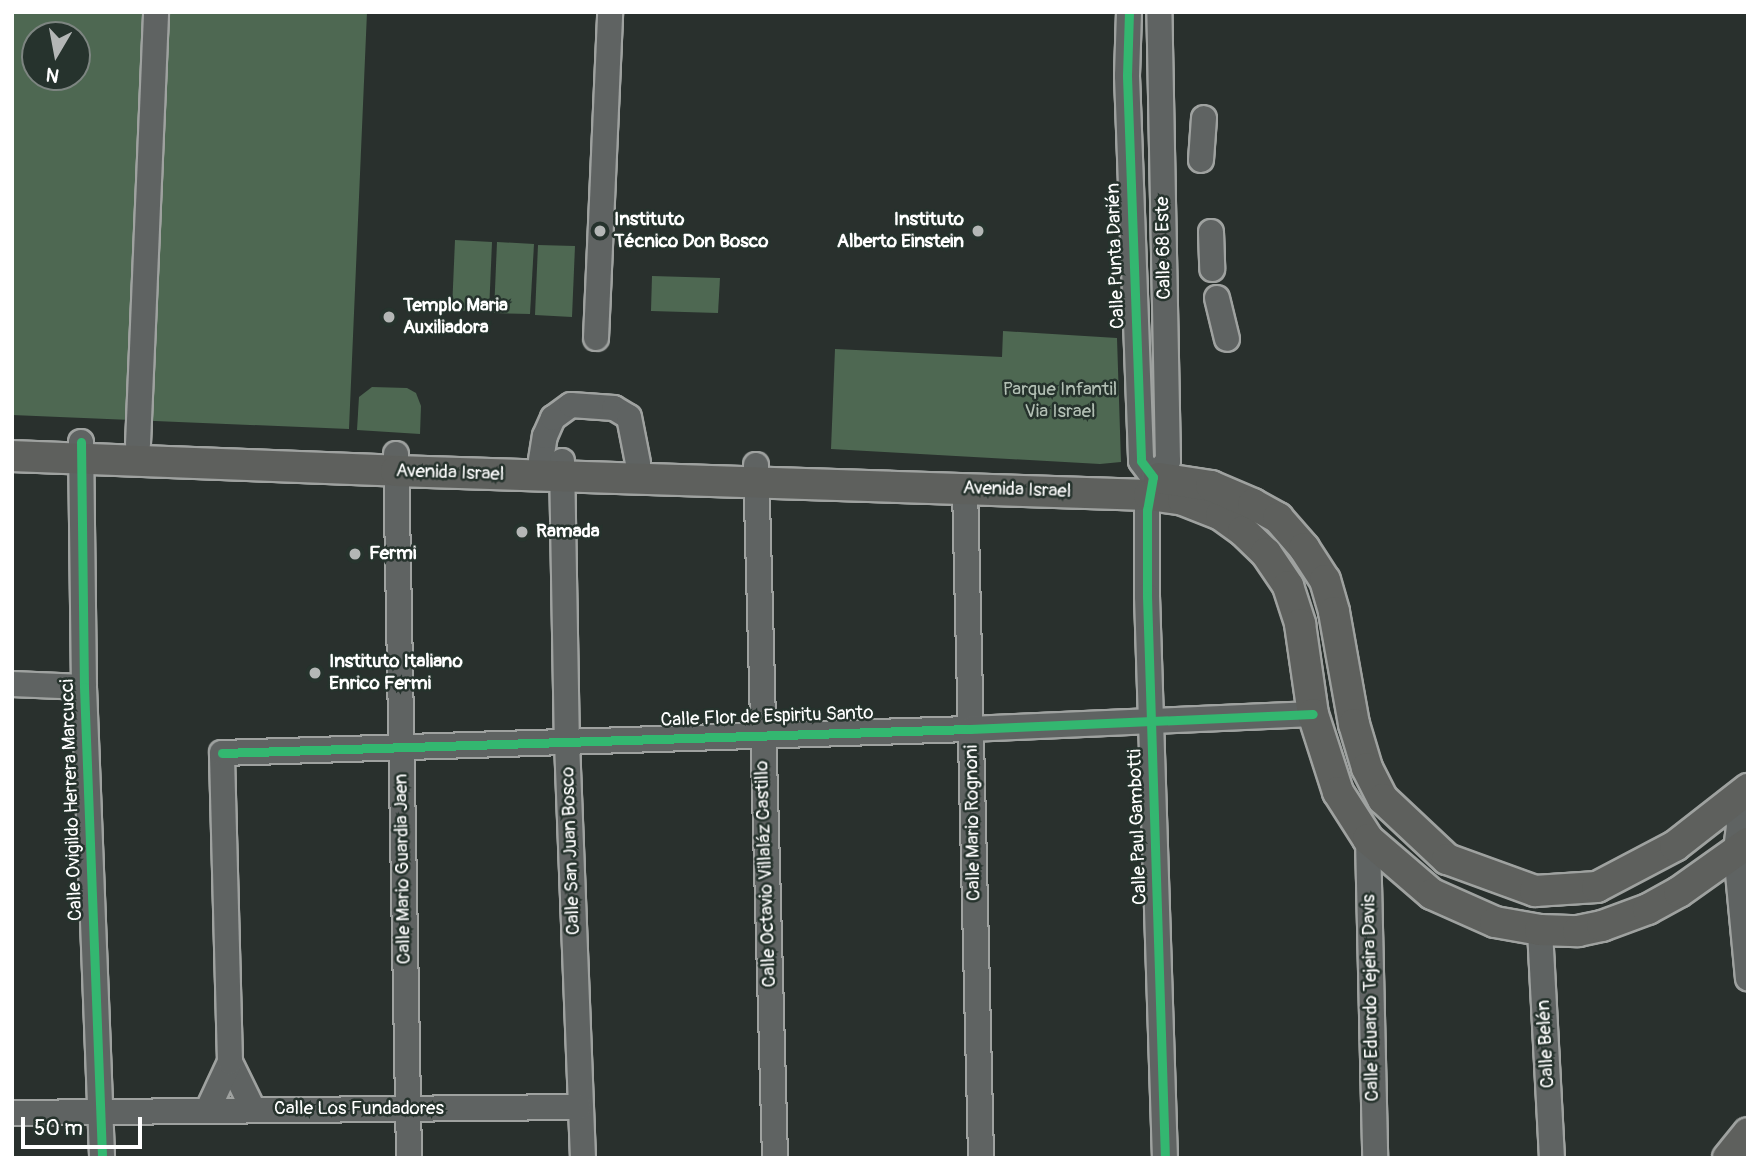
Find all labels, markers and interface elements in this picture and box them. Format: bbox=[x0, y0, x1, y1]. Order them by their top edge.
north arrow bbox=[21, 21, 91, 91]
text: N bbox=[44, 62, 61, 88]
street label: Calle Punta Darién bbox=[1102, 183, 1130, 329]
street label: Calle 68 Este bbox=[1152, 196, 1176, 300]
place label: Instituto Técnico Don Bosco bbox=[614, 209, 769, 253]
place label: Instituto Alberto Einstein bbox=[837, 209, 964, 253]
marker: Instituto Técnico Don Bosco bbox=[592, 223, 608, 239]
marker: Instituto Alberto Einstein bbox=[970, 223, 986, 239]
place label: Templo Maria Auxiliadora bbox=[403, 295, 508, 339]
marker: Templo Maria Auxiliadora bbox=[381, 309, 397, 325]
park label: Parque Infantil Via Israel bbox=[1003, 379, 1117, 423]
street label: Avenida Israel bbox=[395, 460, 505, 486]
street label: Avenida Israel bbox=[962, 477, 1072, 503]
place label: Ramada bbox=[536, 521, 600, 543]
marker: Ramada bbox=[514, 524, 530, 540]
place label: Fermi bbox=[369, 543, 416, 565]
marker: Fermi bbox=[347, 546, 363, 562]
place label: Instituto Italiano Enrico Fermi bbox=[329, 651, 463, 695]
marker: Instituto Italiano Enrico Fermi bbox=[307, 665, 323, 681]
street label: Calle Ovigildo Herrera Marcucci bbox=[56, 679, 88, 921]
street label: Calle Flor de Espiritu Santo bbox=[660, 702, 874, 732]
street label: Calle Mario Rognoni bbox=[960, 745, 986, 901]
street label: Calle Paul Gambotti bbox=[1124, 749, 1152, 905]
street label: Calle Octavio Villaláz Castillo bbox=[751, 760, 781, 988]
street label: Calle San Juan Bosco bbox=[557, 766, 585, 936]
street label: Calle Mario Guardia Jaen bbox=[390, 773, 416, 965]
street label: Calle Eduardo Tejeira Davis bbox=[1358, 894, 1384, 1102]
street label: Calle Belén bbox=[1532, 999, 1560, 1089]
street label: Calle Los Fundadores bbox=[274, 1098, 444, 1120]
scale bar bbox=[24, 1104, 145, 1148]
text: 50 m bbox=[34, 1115, 83, 1142]

